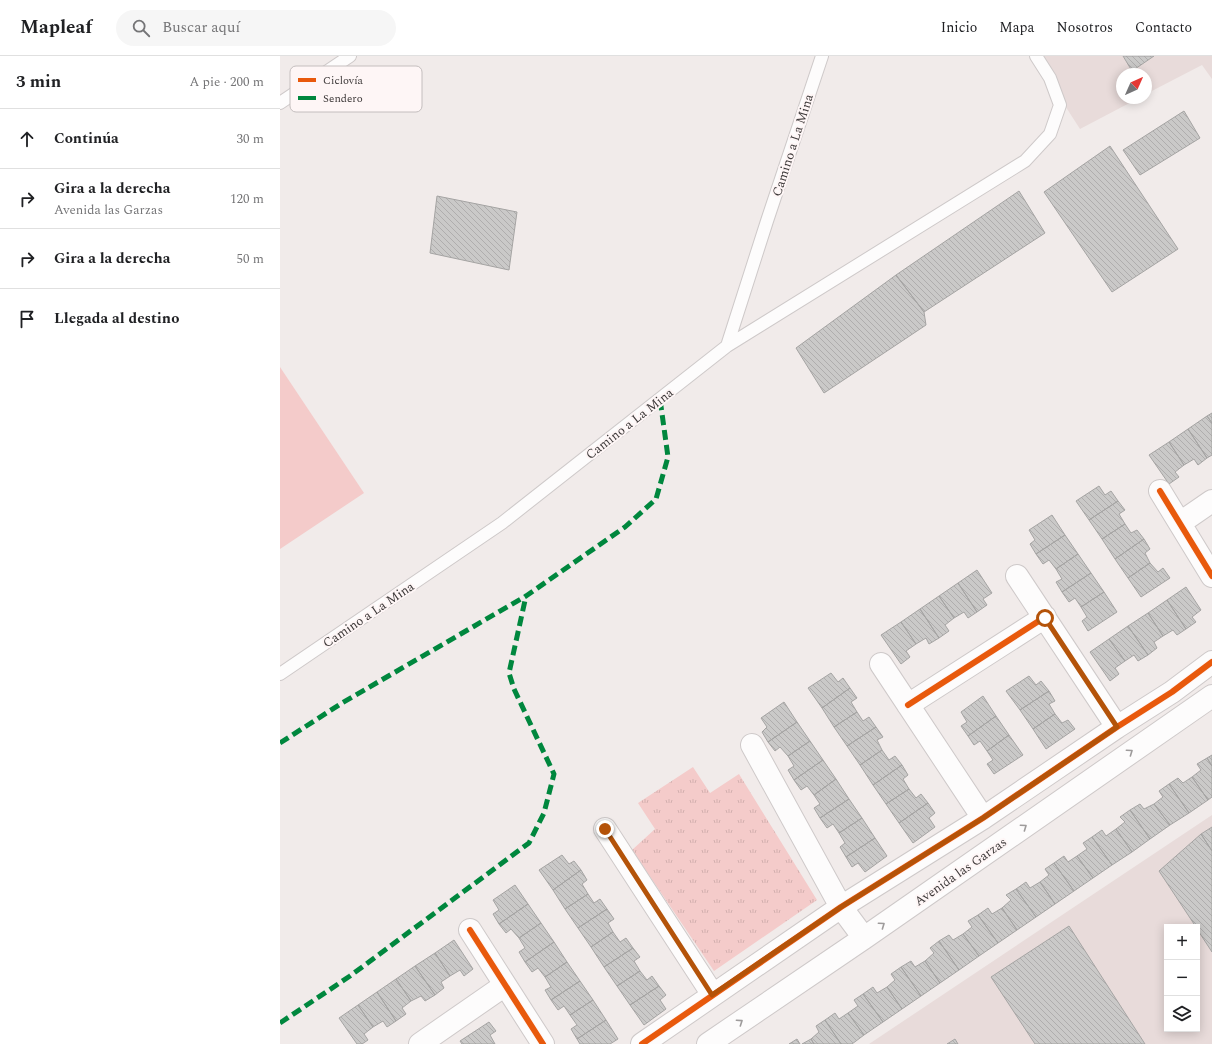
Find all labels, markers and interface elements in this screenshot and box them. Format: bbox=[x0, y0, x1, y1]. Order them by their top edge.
search box bbox=[116, 10, 396, 46]
text: Mapleaf bbox=[20, 13, 92, 42]
text: Buscar aquí bbox=[162, 16, 240, 39]
icon: search bbox=[130, 17, 152, 39]
text: Inicio bbox=[941, 17, 977, 38]
text: Mapa bbox=[999, 17, 1034, 38]
text: Nosotros bbox=[1056, 17, 1113, 38]
text: Contacto bbox=[1135, 17, 1192, 38]
legend bbox=[290, 66, 422, 112]
north arrow bbox=[1116, 68, 1152, 104]
text: 3 min bbox=[16, 69, 61, 95]
text: A pie · 200 m bbox=[190, 72, 264, 92]
text: Ciclovía bbox=[323, 72, 364, 89]
text: Sendero bbox=[323, 90, 363, 107]
street label: Camino a La Mina bbox=[767, 91, 819, 199]
text: Continúa bbox=[54, 127, 119, 150]
icon: ahead bbox=[16, 128, 38, 150]
text: 30 m bbox=[237, 129, 264, 149]
text: Gira a la derecha bbox=[54, 177, 170, 200]
icon: right bbox=[16, 188, 38, 210]
text: 120 m bbox=[230, 189, 264, 209]
text: Avenida las Garzas bbox=[54, 200, 163, 220]
text: Gira a la derecha bbox=[54, 247, 170, 270]
icon: right bbox=[16, 248, 38, 270]
text: 50 m bbox=[237, 249, 264, 269]
text: Llegada al destino bbox=[54, 307, 179, 330]
icon: arrive bbox=[16, 308, 38, 330]
street label: Camino a La Mina bbox=[581, 383, 678, 464]
street label: Camino a La Mina bbox=[319, 576, 419, 653]
route start bbox=[1036, 609, 1054, 627]
one-way arrow bbox=[1126, 749, 1133, 757]
route end bbox=[596, 820, 614, 838]
one-way arrow bbox=[1019, 825, 1026, 832]
street label: Avenida las Garzas bbox=[910, 832, 1011, 911]
one-way arrow bbox=[878, 923, 885, 930]
map controls bbox=[1164, 924, 1200, 1032]
button: + bbox=[1164, 924, 1200, 960]
button: − bbox=[1164, 960, 1200, 996]
button: layers bbox=[1164, 996, 1200, 1032]
one-way arrow bbox=[736, 1020, 743, 1027]

